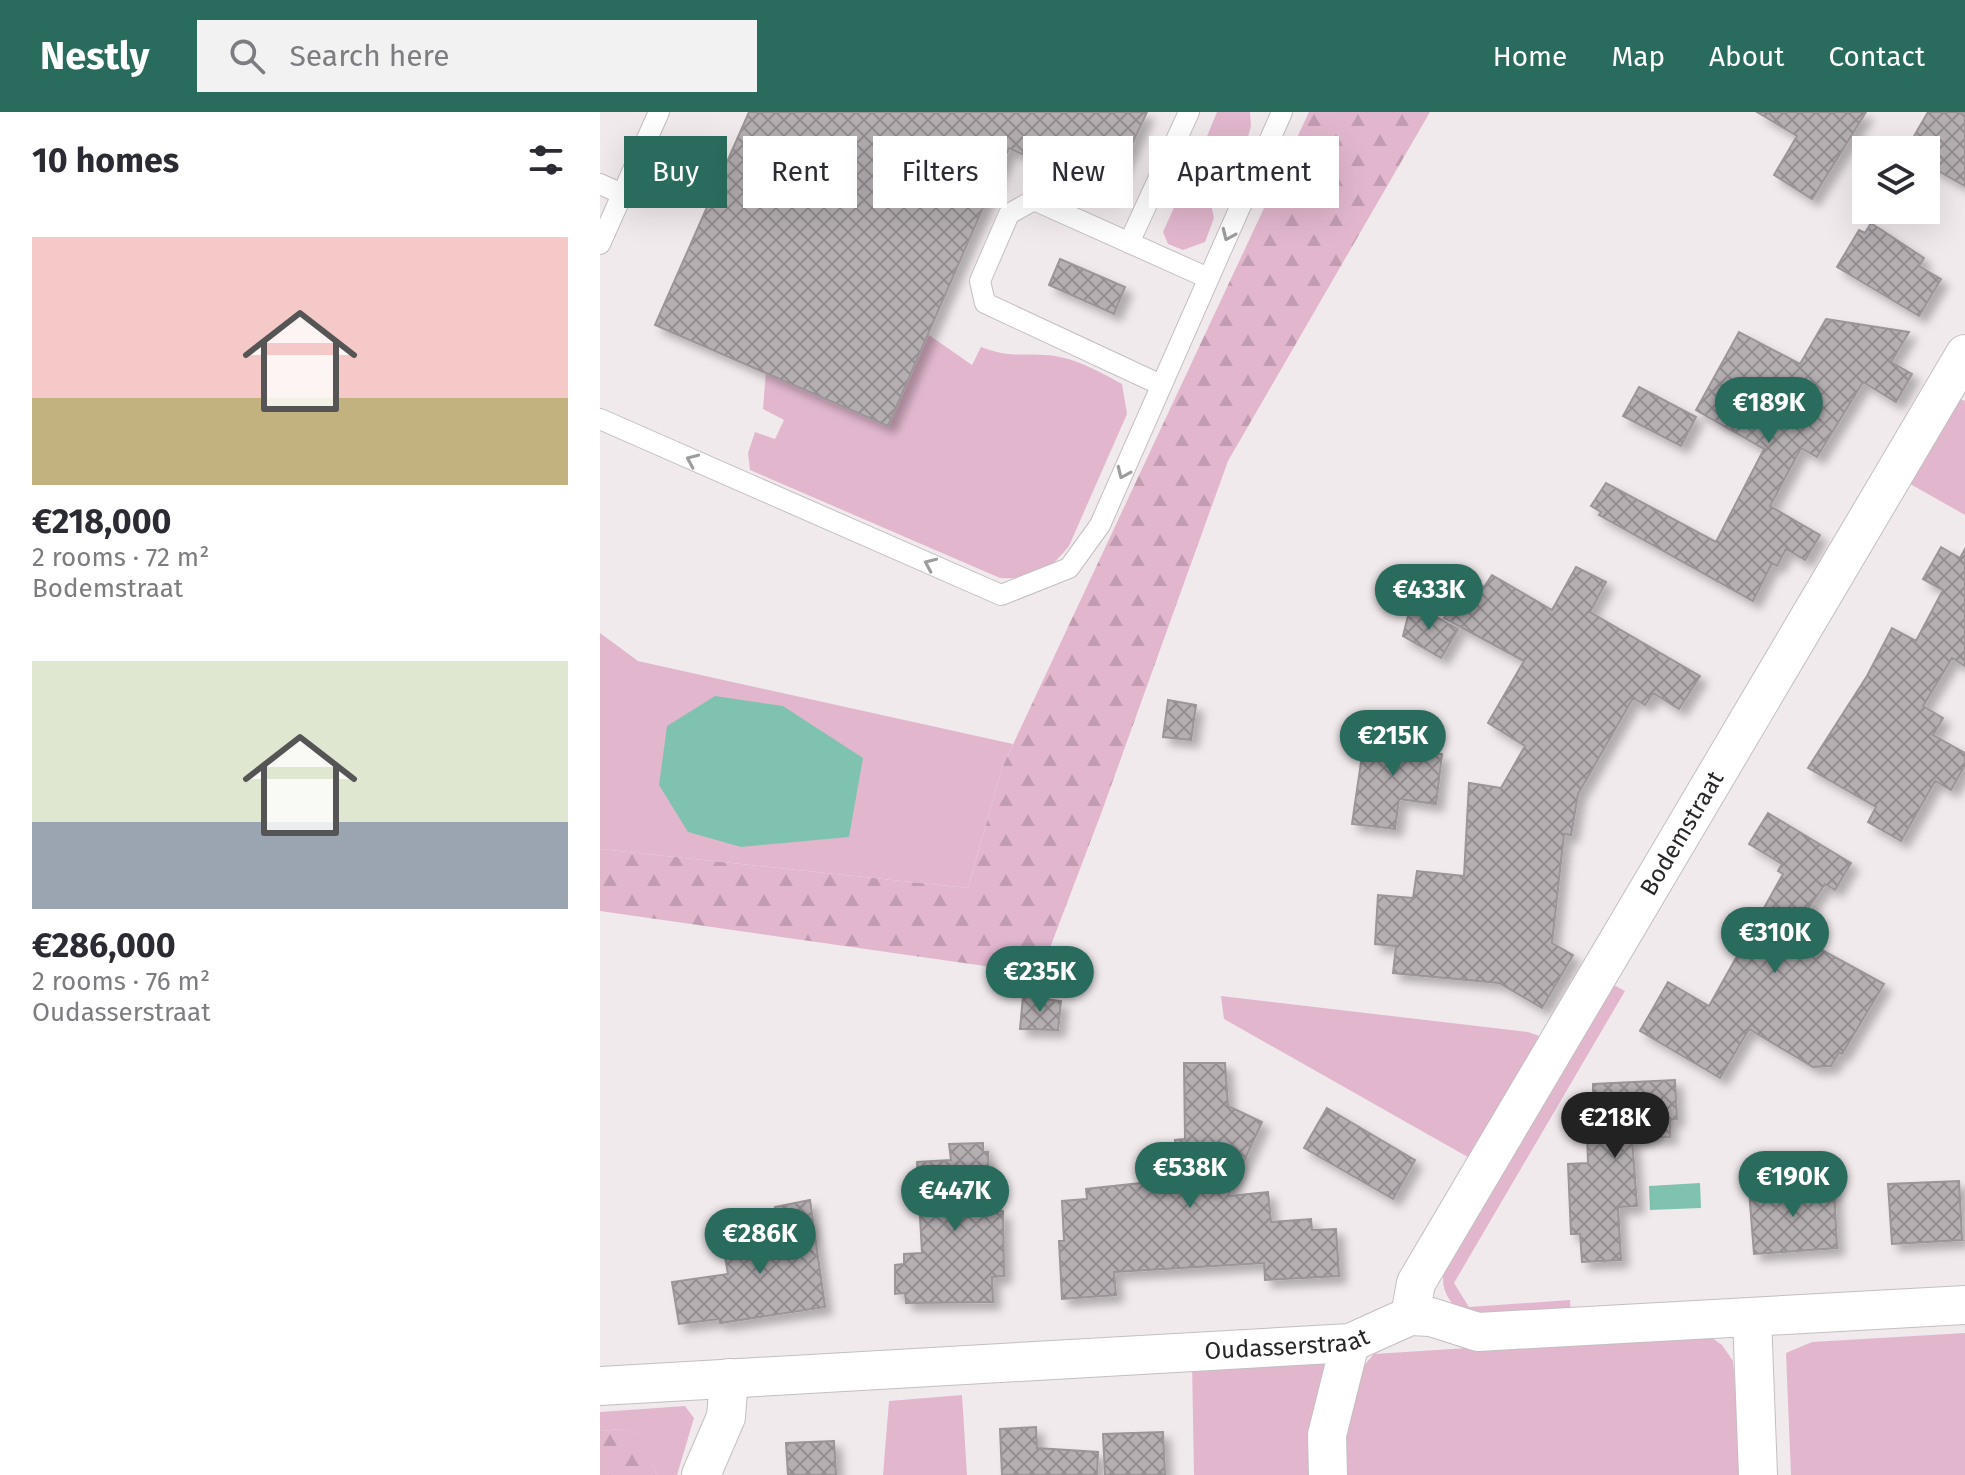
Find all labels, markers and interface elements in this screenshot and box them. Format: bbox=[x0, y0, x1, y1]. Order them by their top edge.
search box bbox=[197, 20, 757, 92]
text: Nestly bbox=[40, 33, 149, 79]
icon: search bbox=[225, 34, 269, 78]
text: Search here bbox=[289, 38, 450, 74]
text: Home bbox=[1493, 40, 1567, 73]
text: Map bbox=[1611, 40, 1665, 73]
text: About bbox=[1709, 40, 1784, 73]
text: Contact bbox=[1828, 40, 1925, 73]
chip: Buy bbox=[624, 136, 727, 208]
chip: Rent bbox=[743, 136, 857, 208]
chip: Filters bbox=[873, 136, 1007, 208]
chip: New bbox=[1023, 136, 1133, 208]
chip: Apartment bbox=[1149, 136, 1339, 208]
map controls bbox=[1852, 136, 1940, 224]
button: layers bbox=[1852, 136, 1940, 224]
icon: filters bbox=[524, 138, 568, 182]
text: 10 homes bbox=[32, 140, 179, 181]
one-way arrow bbox=[1221, 226, 1237, 241]
icon: home bbox=[228, 289, 372, 433]
pin: €189K bbox=[1713, 377, 1825, 445]
text: €189K bbox=[1733, 387, 1805, 418]
one-way arrow bbox=[686, 453, 700, 469]
one-way arrow bbox=[1116, 464, 1132, 479]
text: €218,000 bbox=[32, 501, 171, 542]
text: 2 rooms · 72 m² bbox=[32, 542, 209, 573]
one-way arrow bbox=[924, 558, 939, 574]
pin: €433K bbox=[1373, 564, 1485, 632]
text: Bodemstraat bbox=[32, 573, 183, 604]
text: €433K bbox=[1393, 574, 1465, 605]
pin: €215K bbox=[1337, 710, 1449, 778]
icon: home bbox=[228, 713, 372, 857]
text: €215K bbox=[1358, 720, 1428, 751]
street label: Bodemstraat bbox=[1634, 766, 1730, 900]
pin: €310K bbox=[1719, 907, 1831, 975]
text: €310K bbox=[1739, 917, 1811, 948]
text: €286,000 bbox=[32, 925, 176, 966]
pin: €235K bbox=[984, 946, 1096, 1014]
text: €235K bbox=[1004, 956, 1076, 987]
text: 2 rooms · 76 m² bbox=[32, 966, 210, 997]
text: Oudasserstraat bbox=[32, 997, 211, 1028]
pin: €218K bbox=[1559, 1092, 1671, 1160]
text: €218K bbox=[1579, 1102, 1651, 1133]
pin: €538K bbox=[1134, 1142, 1246, 1210]
pin: €190K bbox=[1737, 1151, 1849, 1219]
text: €538K bbox=[1153, 1152, 1227, 1183]
text: €190K bbox=[1757, 1161, 1829, 1192]
pin: €447K bbox=[899, 1165, 1011, 1233]
text: €447K bbox=[919, 1175, 991, 1206]
pin: €286K bbox=[704, 1208, 816, 1276]
text: €286K bbox=[723, 1218, 797, 1249]
street label: Oudasserstraat bbox=[1204, 1322, 1374, 1365]

